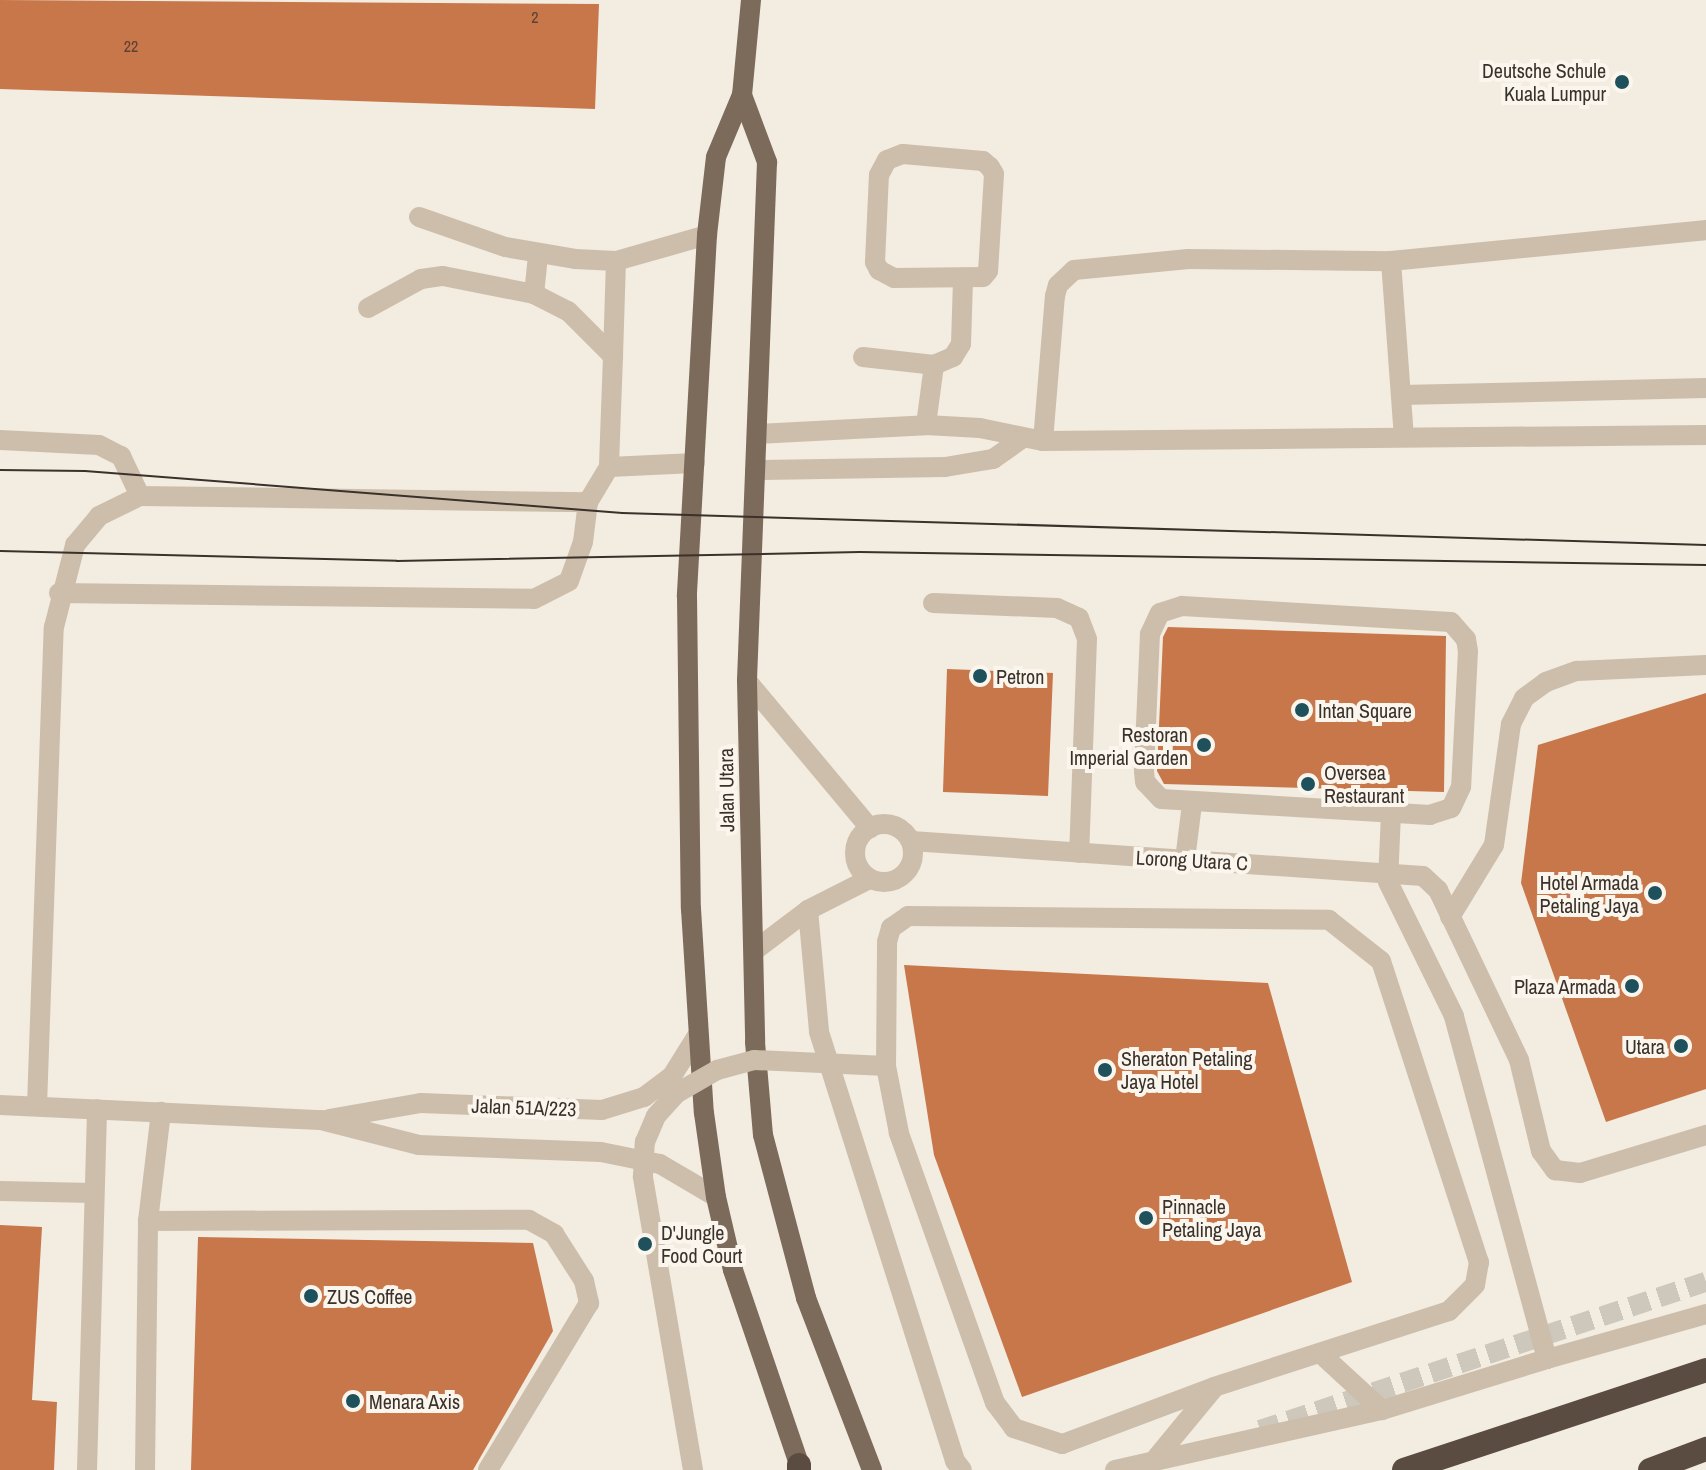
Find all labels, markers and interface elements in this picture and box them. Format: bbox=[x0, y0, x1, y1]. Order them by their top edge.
house number: 2 bbox=[531, 7, 539, 27]
house number: 22 bbox=[124, 36, 138, 56]
place label: Deutsche Schule Kuala Lumpur bbox=[1482, 58, 1606, 105]
marker: Deutsche Schule Kuala Lumpur bbox=[1613, 73, 1631, 91]
place label: Petron bbox=[996, 664, 1044, 688]
marker: Petron bbox=[971, 667, 989, 685]
place label: Intan Square bbox=[1318, 698, 1412, 722]
marker: Intan Square bbox=[1293, 701, 1311, 719]
place label: Restoran Imperial Garden bbox=[1070, 722, 1188, 769]
marker: Restoran Imperial Garden bbox=[1195, 736, 1213, 754]
street label: Jalan Utara bbox=[713, 748, 739, 832]
place label: Oversea Restaurant bbox=[1324, 760, 1404, 807]
marker: Oversea Restaurant bbox=[1299, 775, 1317, 793]
street label: Lorong Utara C bbox=[1135, 845, 1249, 875]
place label: Hotel Armada Petaling Jaya bbox=[1539, 870, 1639, 917]
marker: Hotel Armada Petaling Jaya bbox=[1646, 884, 1664, 902]
place label: Plaza Armada bbox=[1513, 974, 1616, 998]
marker: Plaza Armada bbox=[1623, 977, 1641, 995]
place label: Utara bbox=[1625, 1034, 1665, 1058]
marker: Utara bbox=[1672, 1037, 1690, 1055]
place label: Sheraton Petaling Jaya Hotel bbox=[1121, 1046, 1252, 1093]
marker: Sheraton Petaling Jaya Hotel bbox=[1096, 1061, 1114, 1079]
street label: Jalan 51A/223 bbox=[471, 1093, 577, 1121]
place label: Pinnacle Petaling Jaya bbox=[1162, 1194, 1261, 1241]
marker: Pinnacle Petaling Jaya bbox=[1137, 1209, 1155, 1227]
place label: D'Jungle Food Court bbox=[661, 1220, 742, 1267]
marker: D'Jungle Food Court bbox=[636, 1235, 654, 1253]
place label: ZUS Coffee bbox=[327, 1284, 412, 1308]
marker: ZUS Coffee bbox=[302, 1287, 320, 1305]
place label: Menara Axis bbox=[369, 1389, 461, 1413]
marker: Menara Axis bbox=[344, 1392, 362, 1410]

